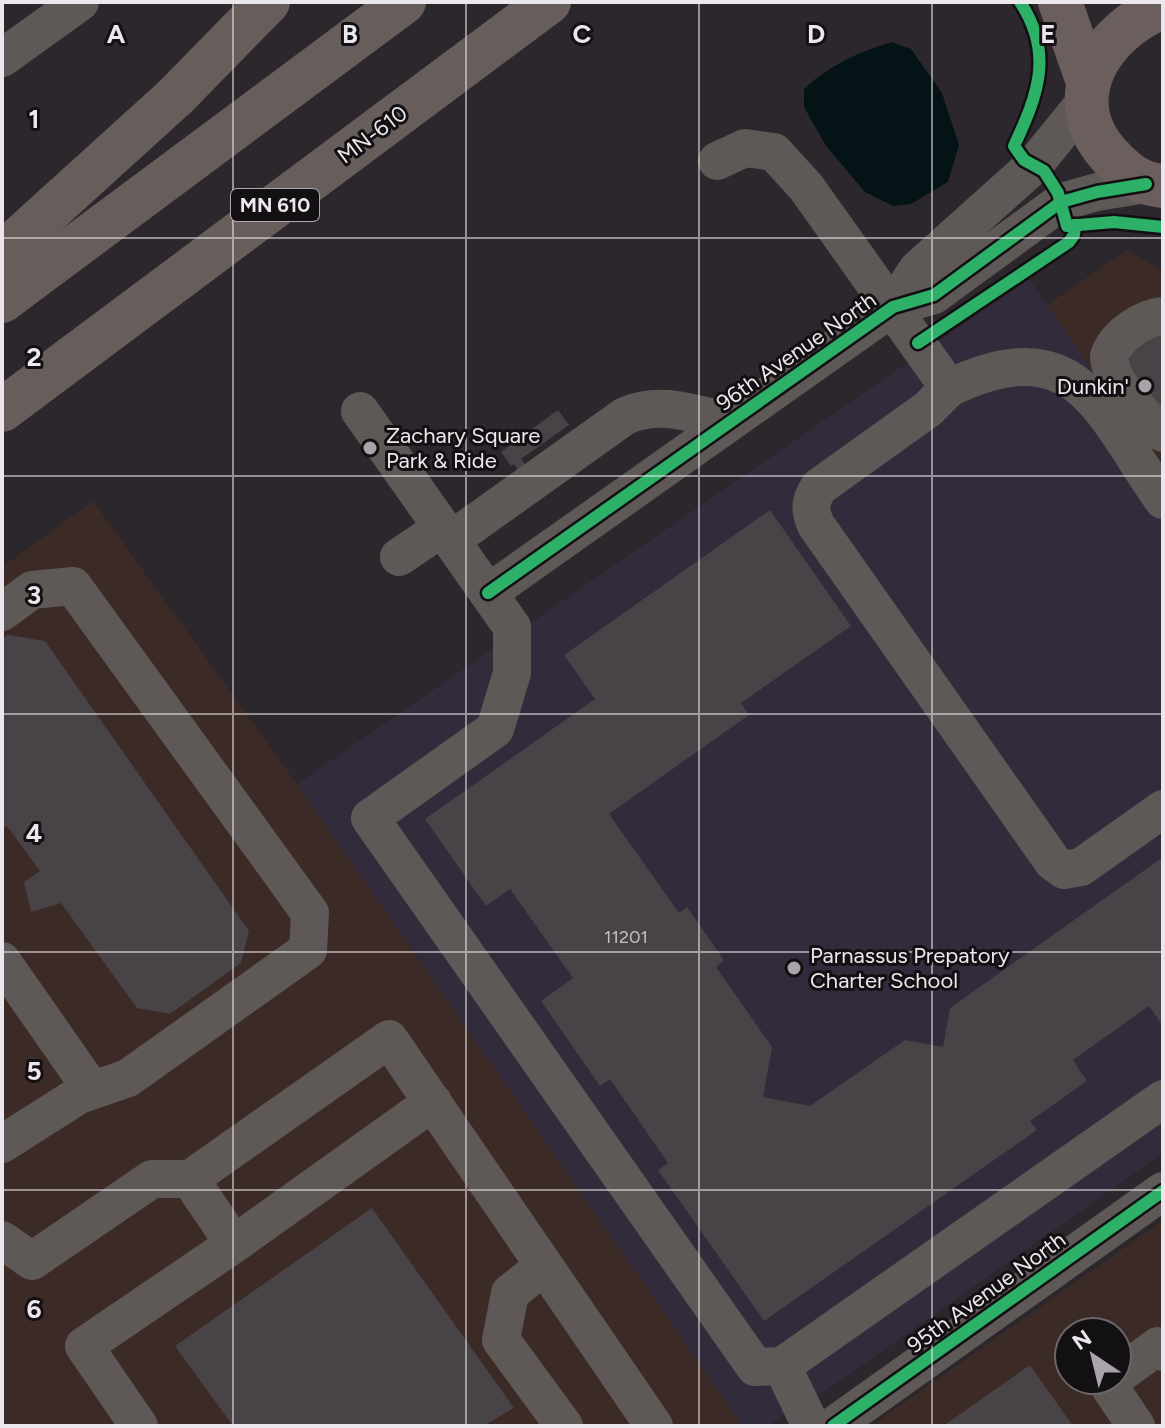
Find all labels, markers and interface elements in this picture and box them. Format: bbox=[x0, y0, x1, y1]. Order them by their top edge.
text: A bbox=[107, 18, 126, 50]
text: B bbox=[342, 18, 358, 50]
text: C bbox=[573, 18, 592, 50]
text: D bbox=[807, 18, 825, 50]
text: E bbox=[1040, 18, 1056, 50]
street label: MN-610 bbox=[332, 99, 413, 169]
text: 1 bbox=[29, 103, 39, 135]
road number: MN 610 bbox=[231, 189, 319, 221]
street label: 96th Avenue North bbox=[711, 286, 881, 417]
text: 2 bbox=[26, 341, 42, 373]
place label: Dunkin' bbox=[1057, 373, 1129, 400]
marker: Dunkin' bbox=[1136, 377, 1154, 395]
place label: Zachary Square Park & Ride bbox=[386, 422, 540, 474]
marker: Zachary Square Park & Ride bbox=[361, 439, 379, 457]
text: 3 bbox=[27, 579, 41, 611]
text: 4 bbox=[26, 817, 42, 849]
house number: 11201 bbox=[604, 926, 648, 948]
place label: Parnassus Prepatory Charter School bbox=[810, 942, 1010, 994]
marker: Parnassus Prepatory Charter School bbox=[785, 959, 803, 977]
text: 5 bbox=[26, 1055, 42, 1087]
street label: 95th Avenue North bbox=[902, 1226, 1071, 1359]
text: 6 bbox=[26, 1293, 42, 1325]
north arrow bbox=[1053, 1316, 1133, 1396]
text: N bbox=[1067, 1324, 1097, 1356]

